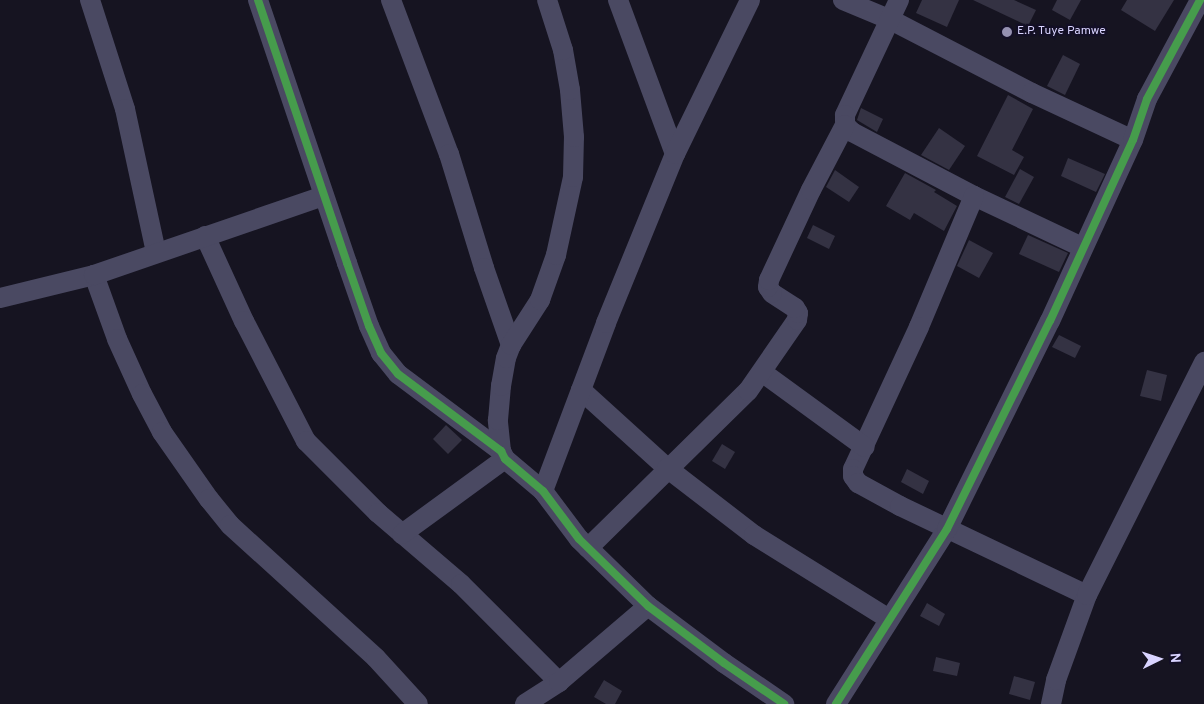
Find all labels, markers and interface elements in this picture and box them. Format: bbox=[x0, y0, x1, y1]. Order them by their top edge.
place label: E.P. Tuye Pamwe bbox=[1017, 25, 1106, 39]
marker: E.P. Tuye Pamwe bbox=[1001, 26, 1013, 38]
north arrow bbox=[1134, 634, 1184, 684]
text: N bbox=[1166, 652, 1183, 664]

